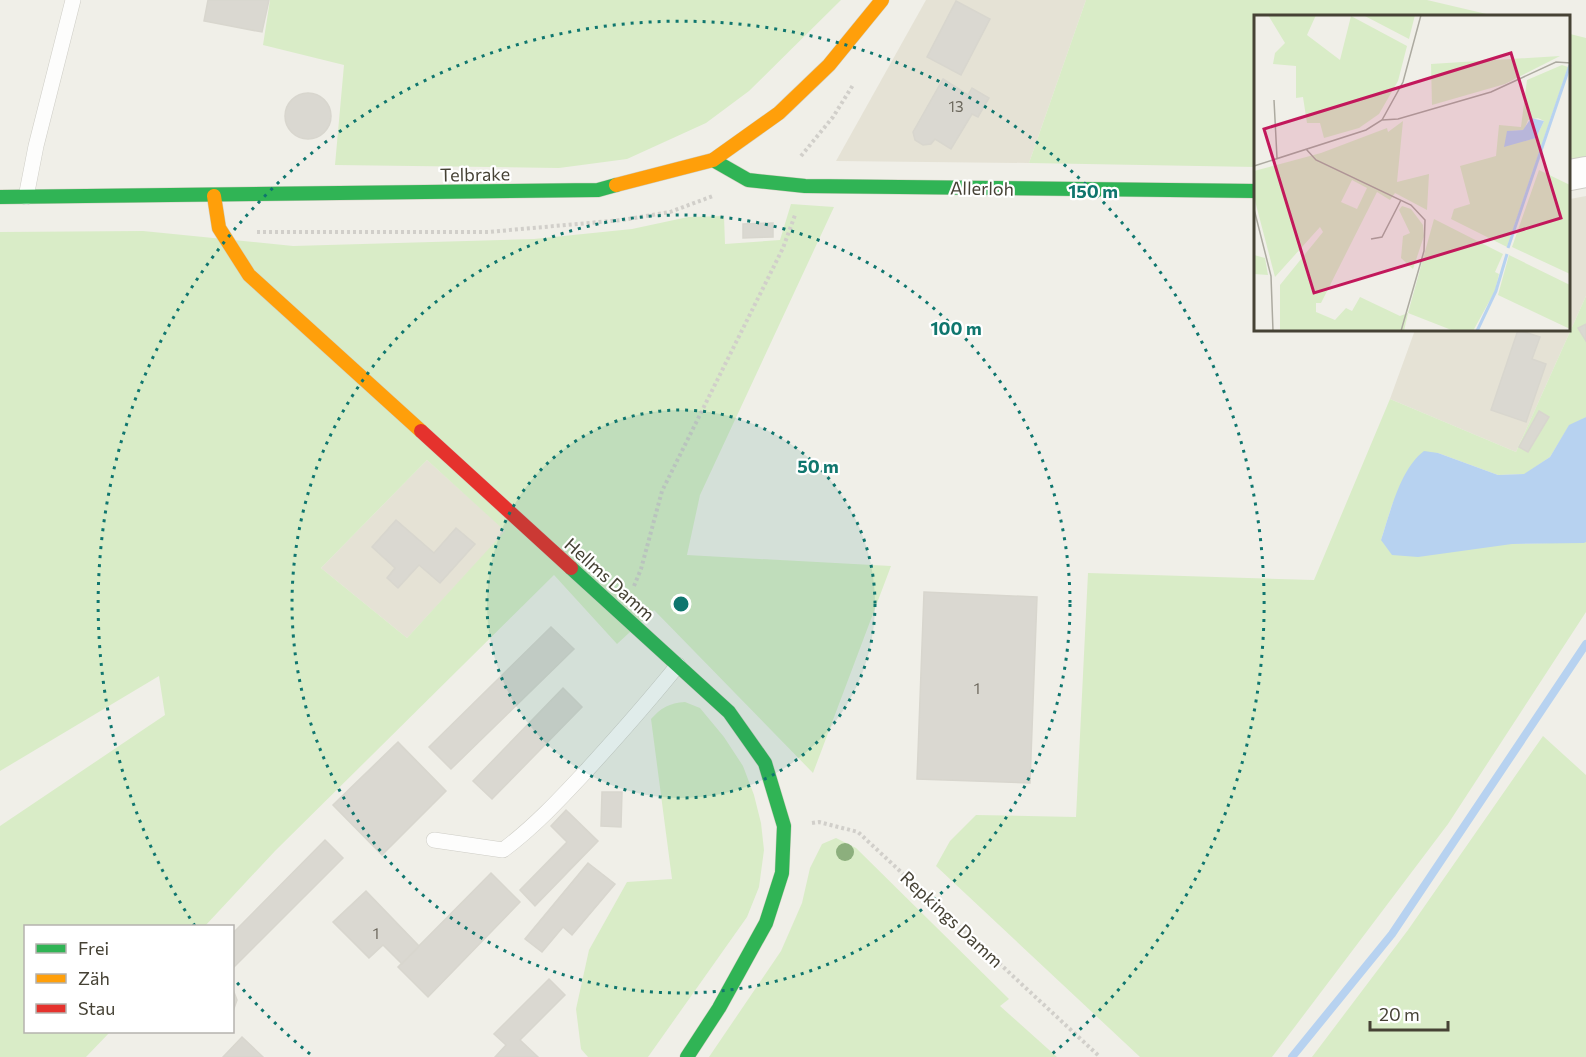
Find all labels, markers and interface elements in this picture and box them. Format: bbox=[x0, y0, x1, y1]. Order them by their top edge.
inset map bbox=[1254, 15, 1571, 332]
house number: 13 bbox=[949, 97, 963, 115]
street label: Telbrake bbox=[440, 162, 510, 186]
street label: Allerloh bbox=[950, 176, 1014, 200]
text: 150 m bbox=[1068, 180, 1118, 202]
text: 100 m bbox=[930, 317, 982, 339]
text: 50 m bbox=[797, 455, 839, 477]
street label: Hellms Damm bbox=[560, 533, 660, 625]
centre of rings bbox=[671, 594, 691, 614]
house number: 1 bbox=[974, 679, 980, 697]
street label: Repkings Damm bbox=[896, 866, 1008, 972]
house number: 1 bbox=[373, 924, 379, 942]
legend bbox=[24, 925, 234, 1033]
text: Frei bbox=[78, 937, 109, 959]
text: Zäh bbox=[78, 967, 110, 989]
scale bar bbox=[1370, 994, 1448, 1032]
text: Stau bbox=[78, 997, 115, 1019]
text: 20 m bbox=[1379, 1003, 1420, 1025]

